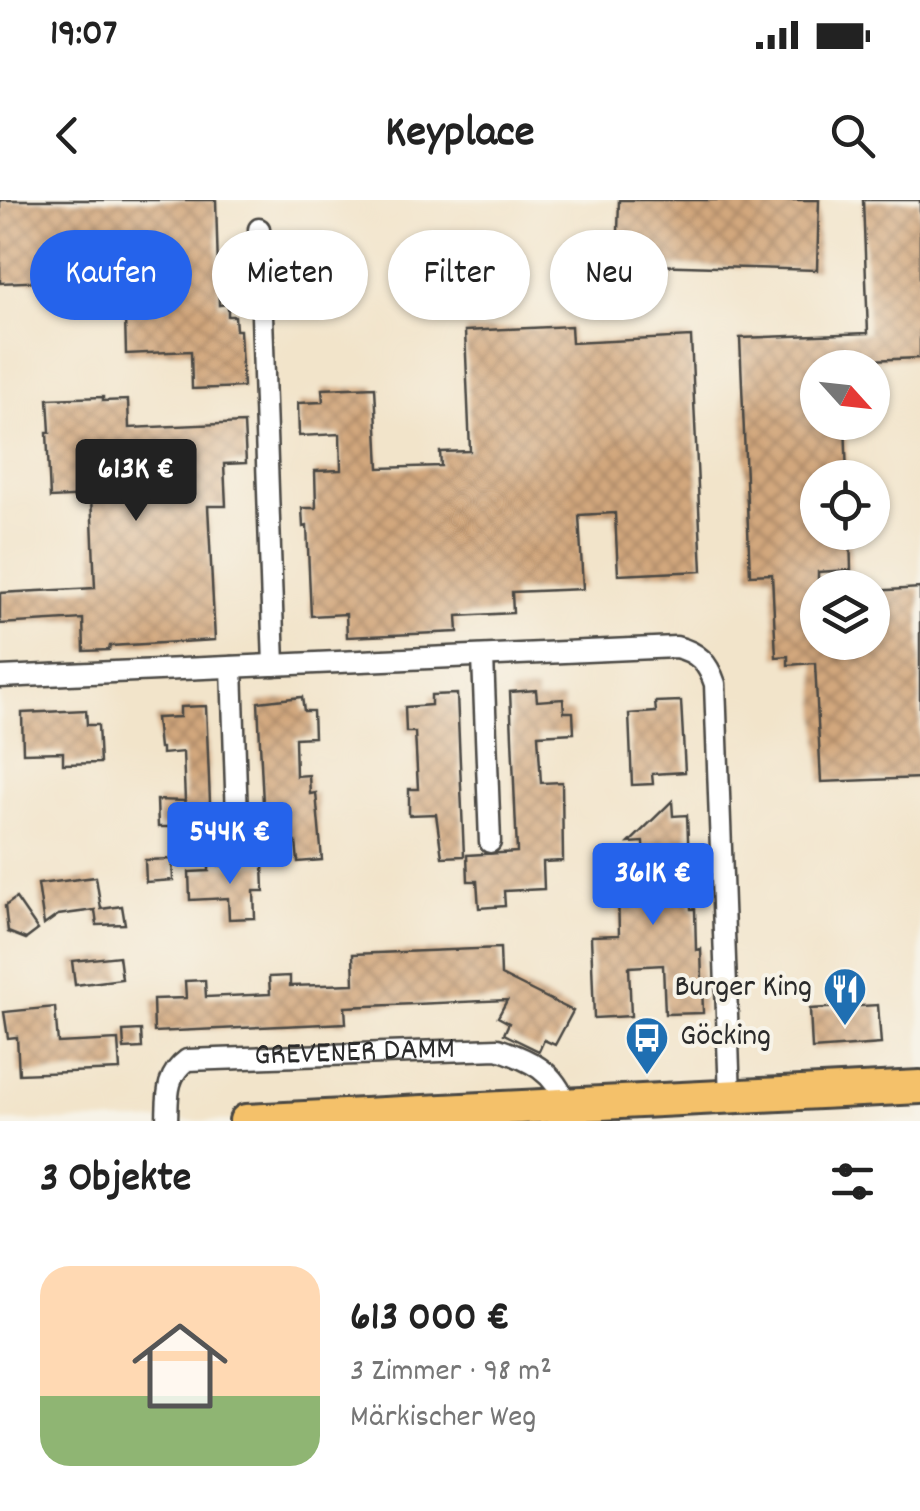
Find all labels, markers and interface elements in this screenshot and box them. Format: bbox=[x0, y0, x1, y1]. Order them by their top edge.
text: 19:07 bbox=[50, 8, 117, 63]
text: Keyplace bbox=[385, 103, 535, 167]
icon: back bbox=[40, 108, 95, 163]
icon: search bbox=[825, 108, 880, 163]
chip: Kaufen bbox=[30, 230, 192, 320]
chip: Mieten bbox=[212, 230, 368, 320]
chip: Filter bbox=[388, 230, 530, 320]
chip: Neu bbox=[550, 230, 668, 320]
north arrow bbox=[800, 350, 890, 440]
map controls bbox=[800, 350, 890, 660]
pin: 613K € bbox=[55, 439, 217, 524]
text: 613K € bbox=[98, 448, 174, 494]
button: locate bbox=[800, 460, 890, 550]
button: layers bbox=[800, 570, 890, 660]
pin: 544K € bbox=[149, 802, 311, 887]
text: 544K € bbox=[189, 811, 271, 857]
pin: 361K € bbox=[572, 843, 734, 928]
text: 361K € bbox=[615, 852, 691, 898]
place label: Burger King bbox=[674, 966, 812, 1012]
restaurant icon: Burger King bbox=[822, 966, 868, 1027]
bus stop icon: Göcking bbox=[624, 1015, 670, 1076]
place label: Göcking bbox=[680, 1015, 771, 1061]
street label: GREVENER DAMM bbox=[253, 1028, 456, 1081]
text: 3 Objekte bbox=[40, 1151, 191, 1211]
icon: filters bbox=[825, 1154, 880, 1209]
text: 613 000 € bbox=[350, 1290, 510, 1350]
icon: home bbox=[120, 1306, 240, 1426]
text: 3 Zimmer · 98 m² bbox=[350, 1350, 552, 1396]
text: Märkischer Weg bbox=[350, 1396, 536, 1442]

